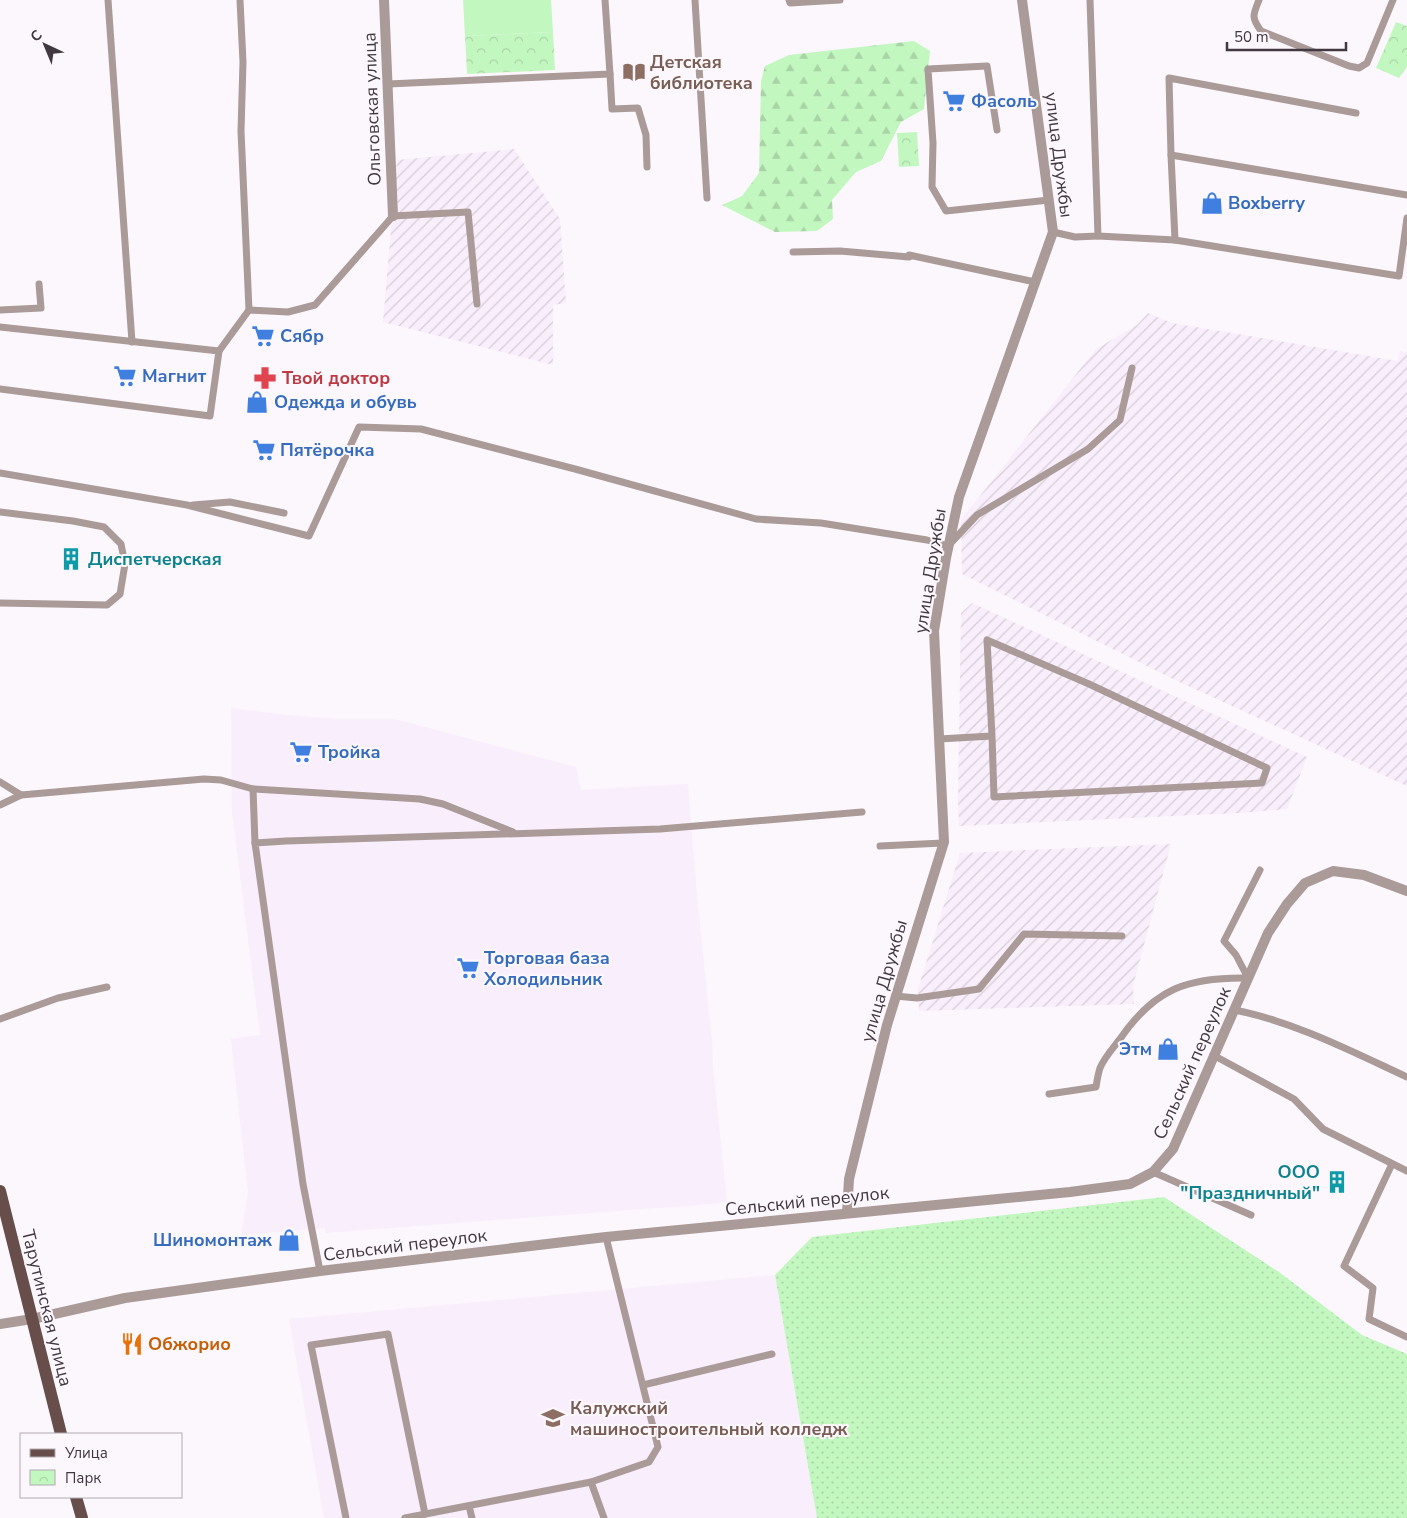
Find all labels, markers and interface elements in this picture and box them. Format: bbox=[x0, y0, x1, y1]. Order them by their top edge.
north arrow bbox=[20, 20, 70, 70]
scale bar bbox=[1227, 20, 1346, 52]
text: С bbox=[26, 26, 47, 46]
text: 50 m bbox=[1234, 27, 1269, 47]
street label: Ольговская улица bbox=[357, 32, 387, 186]
place label: Детская библиотека bbox=[650, 50, 753, 95]
library icon: Детская библиотека bbox=[621, 59, 647, 85]
supermarket icon: Фасоль bbox=[941, 88, 967, 114]
place label: Фасоль bbox=[971, 89, 1037, 113]
street label: улица Дружбы bbox=[1039, 91, 1079, 219]
shop icon: Boxberry bbox=[1199, 190, 1225, 216]
place label: Boxberry bbox=[1228, 191, 1306, 215]
supermarket icon: Сябр bbox=[250, 323, 276, 349]
place label: Сябр bbox=[280, 324, 324, 348]
supermarket icon: Магнит bbox=[112, 363, 138, 389]
place label: Магнит bbox=[142, 364, 207, 388]
pharmacy icon: Твой доктор bbox=[252, 365, 278, 391]
place label: Твой доктор bbox=[282, 366, 390, 390]
shop icon: Одежда и обувь bbox=[244, 389, 270, 415]
place label: Одежда и обувь bbox=[274, 390, 417, 414]
supermarket icon: Пятёрочка bbox=[251, 437, 277, 463]
place label: Пятёрочка bbox=[280, 438, 375, 462]
street label: улица Дружбы bbox=[908, 507, 952, 635]
building icon: Диспетчерская bbox=[58, 546, 84, 572]
place label: Диспетчерская bbox=[88, 547, 222, 571]
supermarket icon: Тройка bbox=[288, 739, 314, 765]
place label: Тройка bbox=[318, 740, 380, 764]
street label: улица Дружбы bbox=[855, 917, 913, 1045]
place label: Торговая база Холодильник bbox=[483, 946, 610, 991]
supermarket icon: Торговая база Холодильник bbox=[455, 955, 481, 981]
street label: Сельский переулок bbox=[1148, 982, 1237, 1143]
shop icon: Этм bbox=[1155, 1036, 1181, 1062]
place label: Этм bbox=[1119, 1037, 1152, 1061]
place label: ООО "Праздничный" bbox=[1180, 1160, 1320, 1205]
building icon: ООО "Праздничный" bbox=[1324, 1169, 1350, 1195]
street label: Сельский переулок bbox=[724, 1180, 891, 1222]
street label: Сельский переулок bbox=[322, 1223, 489, 1267]
street label: Тарутинская улица bbox=[16, 1227, 78, 1389]
shop icon: Шиномонтаж bbox=[276, 1227, 302, 1253]
place label: Шиномонтаж bbox=[153, 1228, 272, 1252]
restaurant icon: Обжорио bbox=[119, 1331, 145, 1357]
place label: Обжорио bbox=[148, 1332, 231, 1356]
place label: Калужский машиностроительный колледж bbox=[570, 1396, 848, 1441]
school or university icon: Калужский машиностроительный колледж bbox=[540, 1405, 566, 1431]
legend bbox=[20, 1433, 182, 1498]
text: Улица bbox=[64, 1443, 108, 1463]
text: Парк bbox=[65, 1468, 101, 1488]

